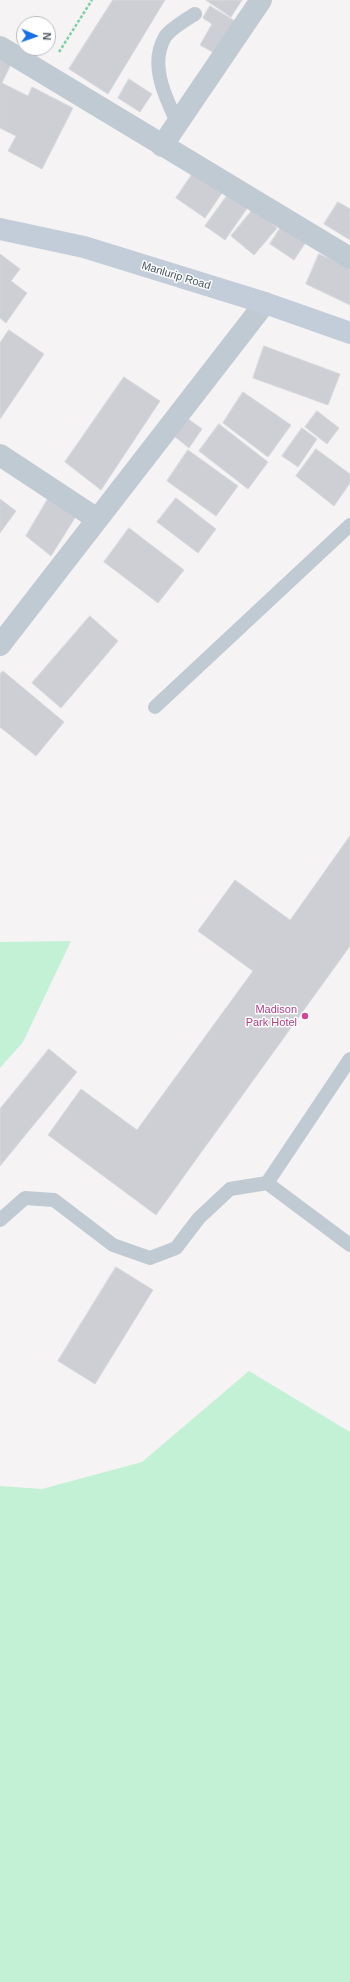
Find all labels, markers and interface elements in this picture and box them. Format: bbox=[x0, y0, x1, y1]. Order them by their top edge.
north arrow bbox=[16, 16, 56, 56]
text: N bbox=[41, 32, 53, 41]
street label: Manlurip Road bbox=[140, 259, 212, 293]
place label: Madison Park Hotel bbox=[246, 1003, 297, 1029]
marker: Madison Park Hotel bbox=[300, 1011, 310, 1021]

